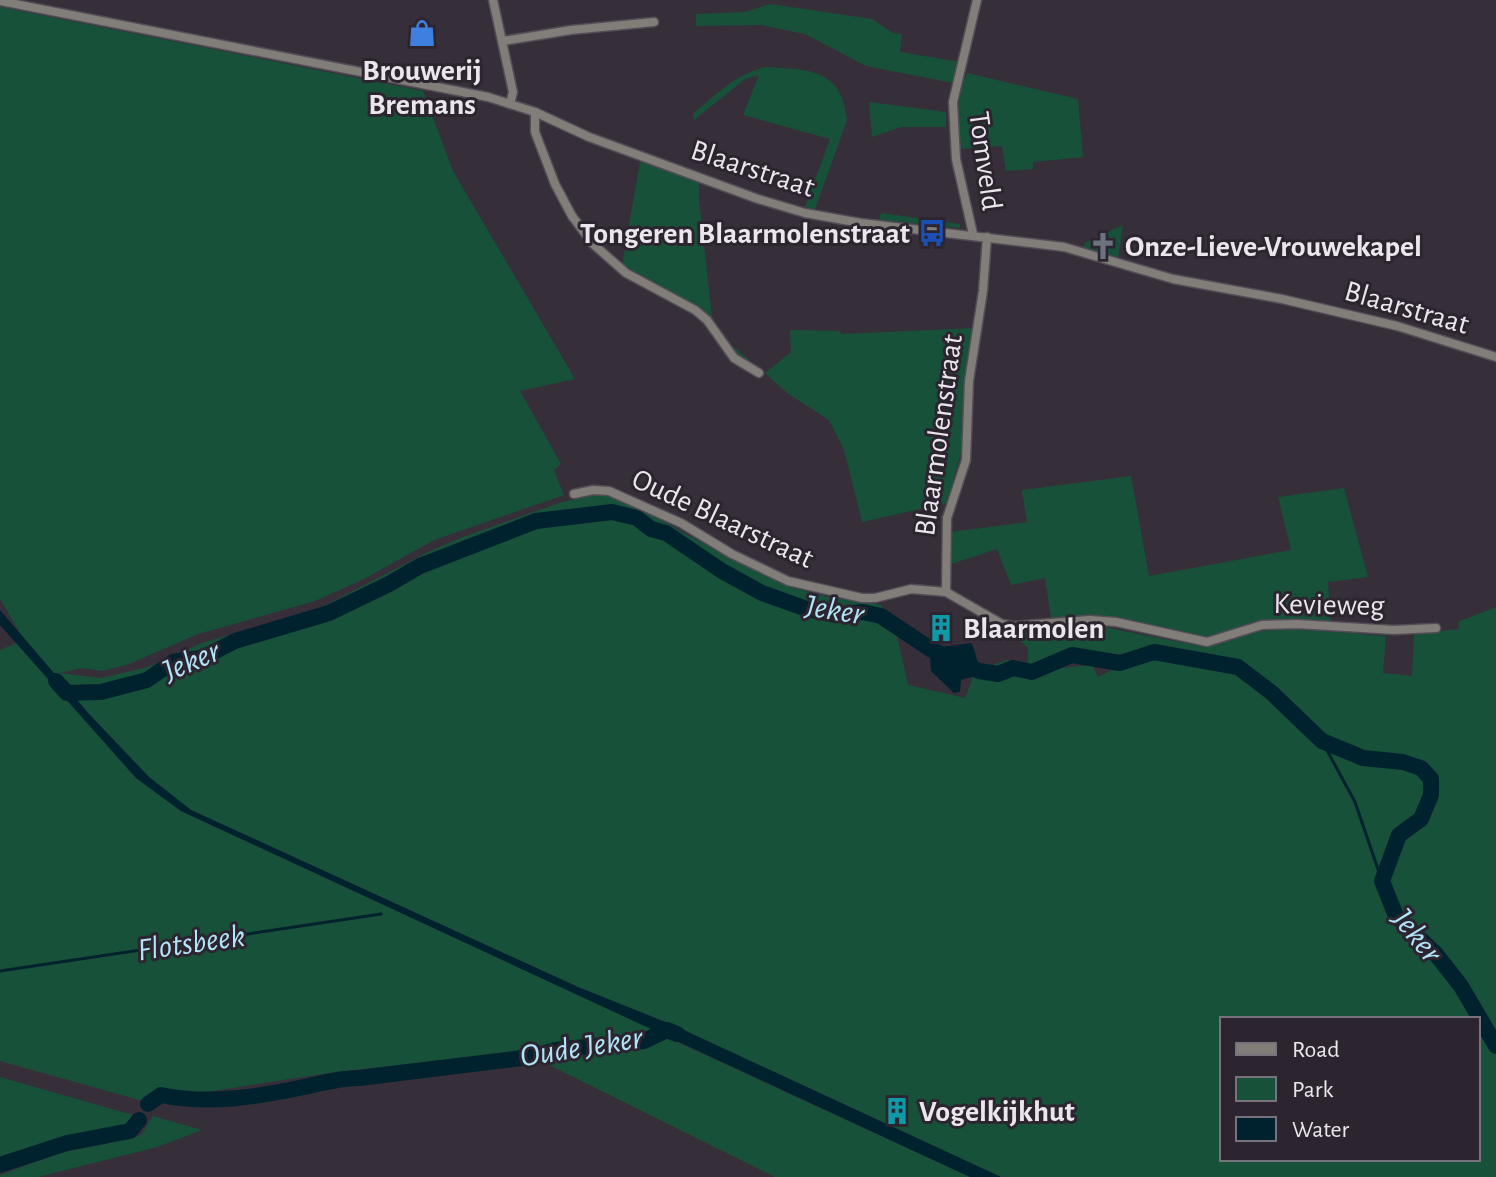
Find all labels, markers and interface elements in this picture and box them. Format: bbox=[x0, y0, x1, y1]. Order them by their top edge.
shop icon: Brouwerij Bremans bbox=[407, 18, 437, 48]
place label: Brouwerij Bremans bbox=[362, 56, 482, 120]
street label: Tomveld bbox=[963, 110, 1007, 213]
street label: Blaarstraat bbox=[687, 135, 819, 203]
bus stop icon: Tongeren Blaarmolenstraat bbox=[917, 218, 947, 248]
place label: Tongeren Blaarmolenstraat bbox=[580, 219, 910, 249]
church icon: Onze-Lieve-Vrouwekapel bbox=[1088, 231, 1118, 261]
place label: Onze-Lieve-Vrouwekapel bbox=[1125, 232, 1422, 262]
street label: Blaarstraat bbox=[1341, 276, 1473, 340]
street label: Blaarmolenstraat bbox=[910, 332, 968, 538]
street label: Oude Blaarstraat bbox=[627, 464, 818, 574]
water label: Jeker bbox=[803, 589, 868, 631]
street label: Kevieweg bbox=[1273, 589, 1385, 621]
building icon: Blaarmolen bbox=[926, 613, 956, 643]
place label: Blaarmolen bbox=[963, 614, 1104, 644]
water label: Jeker bbox=[158, 634, 226, 687]
water label: Jeker bbox=[1386, 902, 1449, 969]
water label: Flotsbeek bbox=[135, 920, 247, 966]
legend bbox=[1220, 1017, 1480, 1161]
water label: Oude Jeker bbox=[518, 1021, 646, 1072]
text: Road bbox=[1292, 1038, 1340, 1062]
text: Park bbox=[1292, 1078, 1333, 1102]
building icon: Vogelkijkhut bbox=[882, 1096, 912, 1126]
place label: Vogelkijkhut bbox=[919, 1097, 1075, 1127]
text: Water bbox=[1292, 1118, 1350, 1142]

